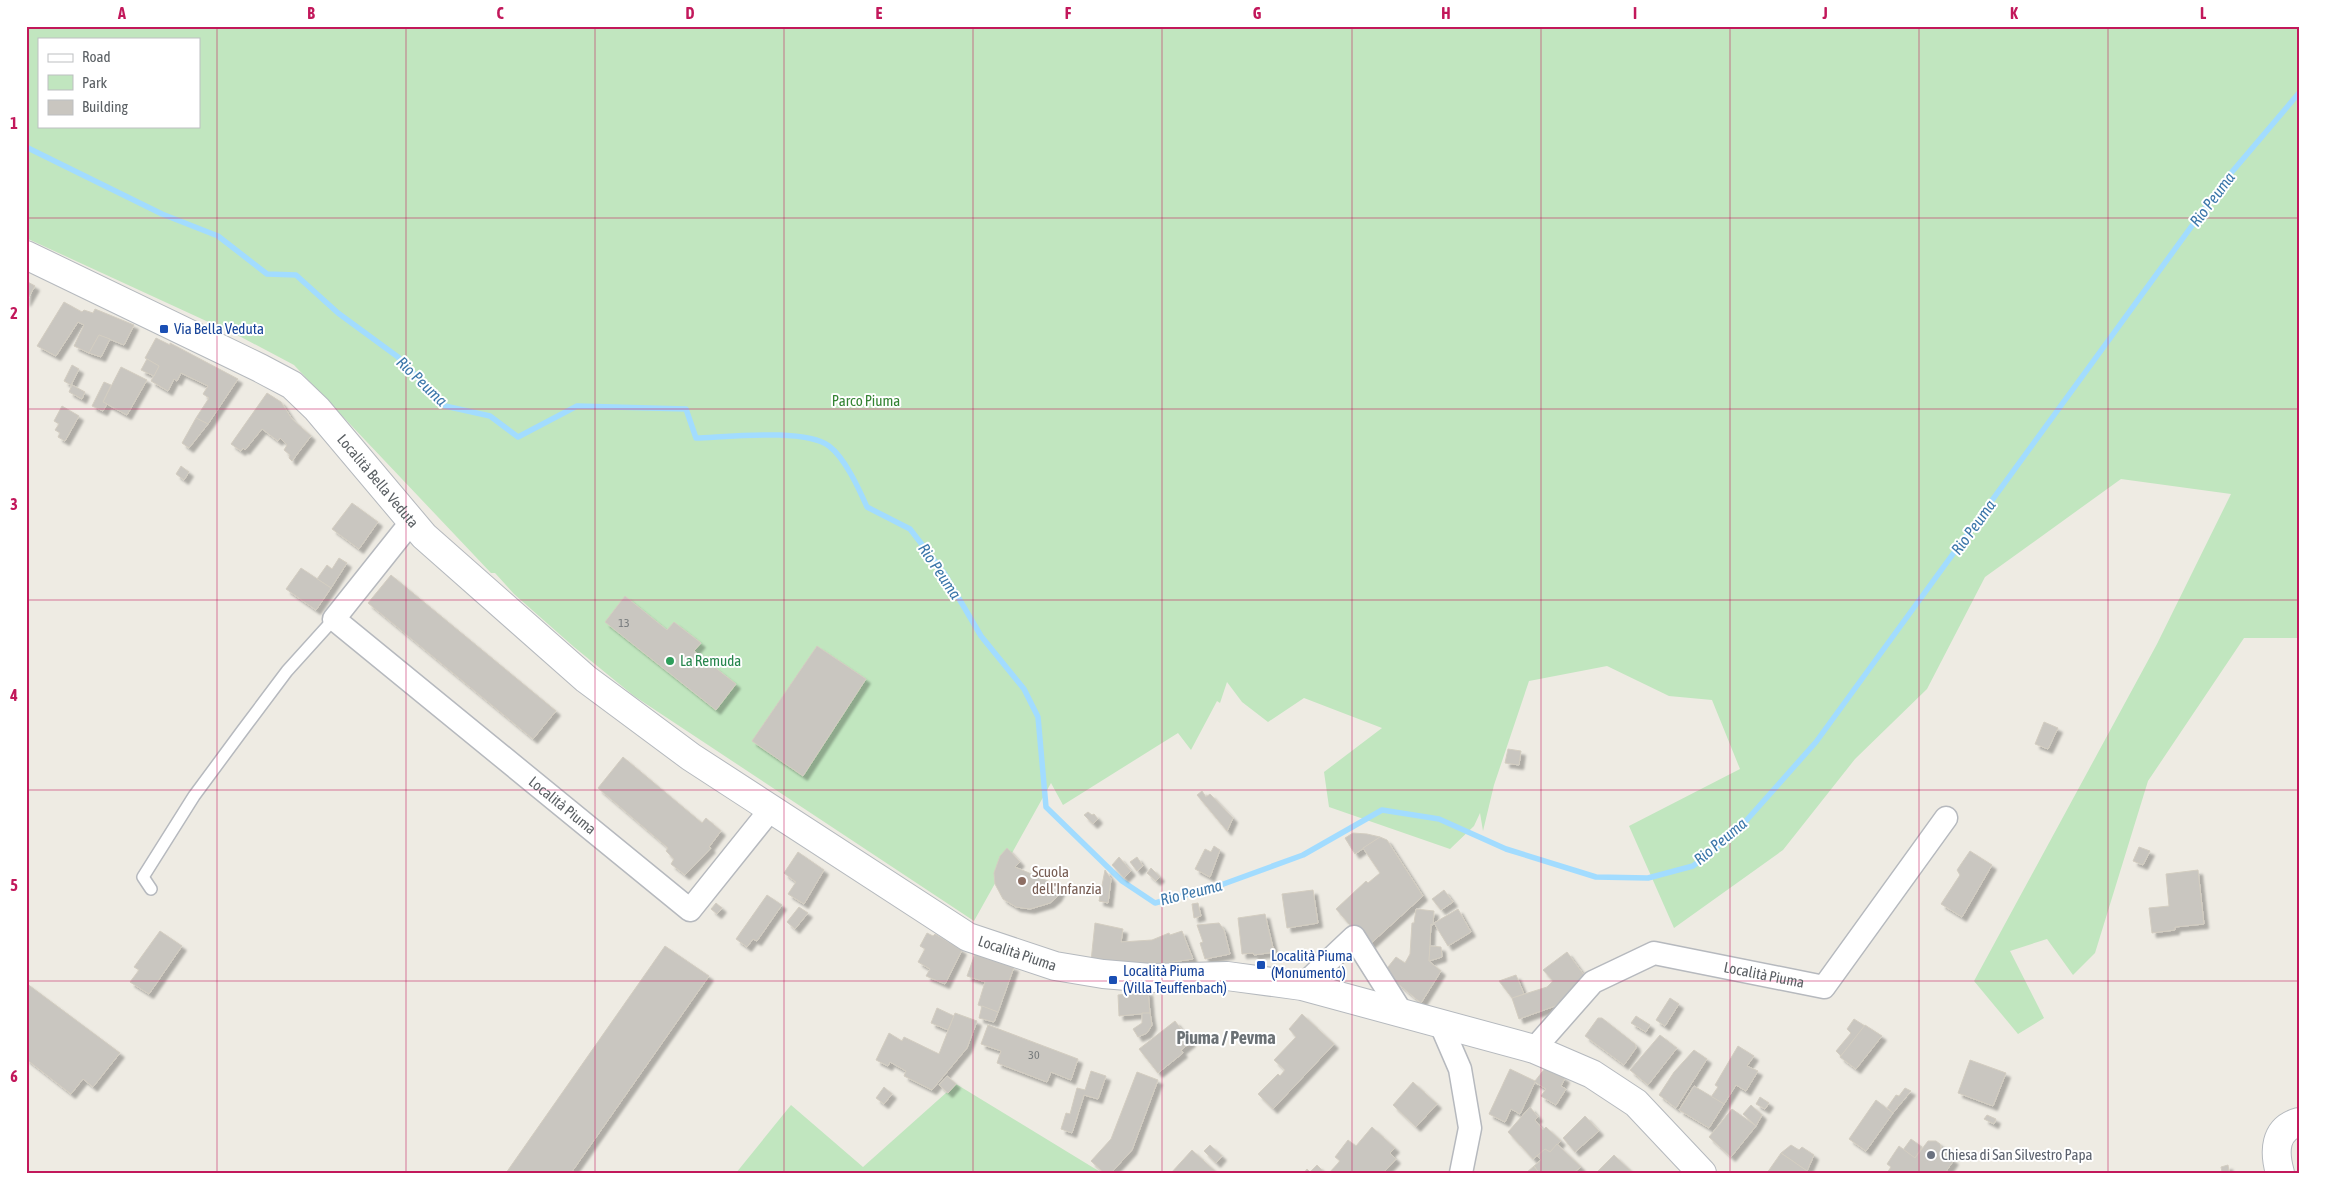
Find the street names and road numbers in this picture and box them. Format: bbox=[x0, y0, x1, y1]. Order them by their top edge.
street label: Località Bella Veduta bbox=[334, 431, 422, 531]
street label: Località Piuma bbox=[525, 773, 600, 838]
street label: Località Piuma bbox=[976, 932, 1059, 974]
street label: Località Piuma bbox=[1722, 958, 1806, 991]

